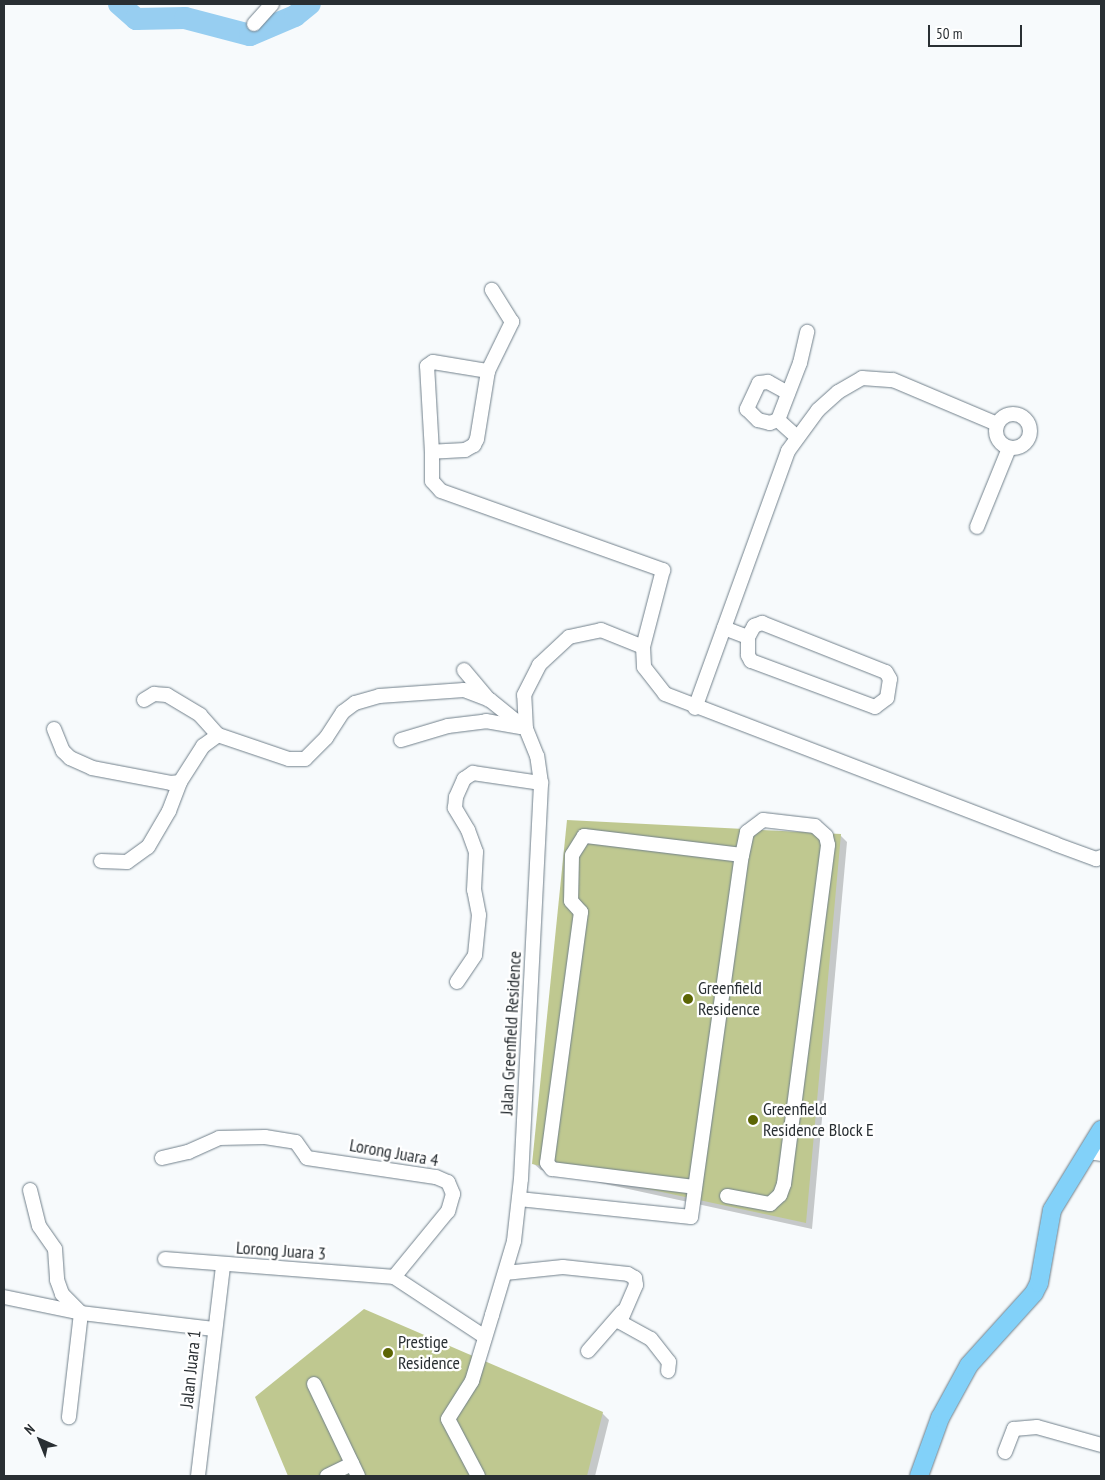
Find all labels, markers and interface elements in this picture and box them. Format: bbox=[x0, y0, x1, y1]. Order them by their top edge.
scale bar bbox=[930, 15, 1024, 47]
text: 50 m bbox=[936, 24, 962, 43]
street label: Jalan Greenfield Residence bbox=[496, 950, 526, 1116]
place label: Greenfield Residence bbox=[698, 978, 762, 1021]
marker: Greenfield Residence bbox=[682, 993, 694, 1005]
place label: Greenfield Residence Block E bbox=[763, 1099, 874, 1142]
marker: Greenfield Residence Block E bbox=[747, 1114, 759, 1126]
street label: Lorong Juara 4 bbox=[348, 1135, 440, 1171]
street label: Lorong Juara 3 bbox=[235, 1237, 327, 1265]
street label: Jalan Juara 1 bbox=[176, 1329, 206, 1409]
place label: Prestige Residence bbox=[398, 1332, 460, 1375]
marker: Prestige Residence bbox=[382, 1347, 394, 1359]
north arrow bbox=[15, 1415, 65, 1465]
text: N bbox=[21, 1420, 39, 1438]

